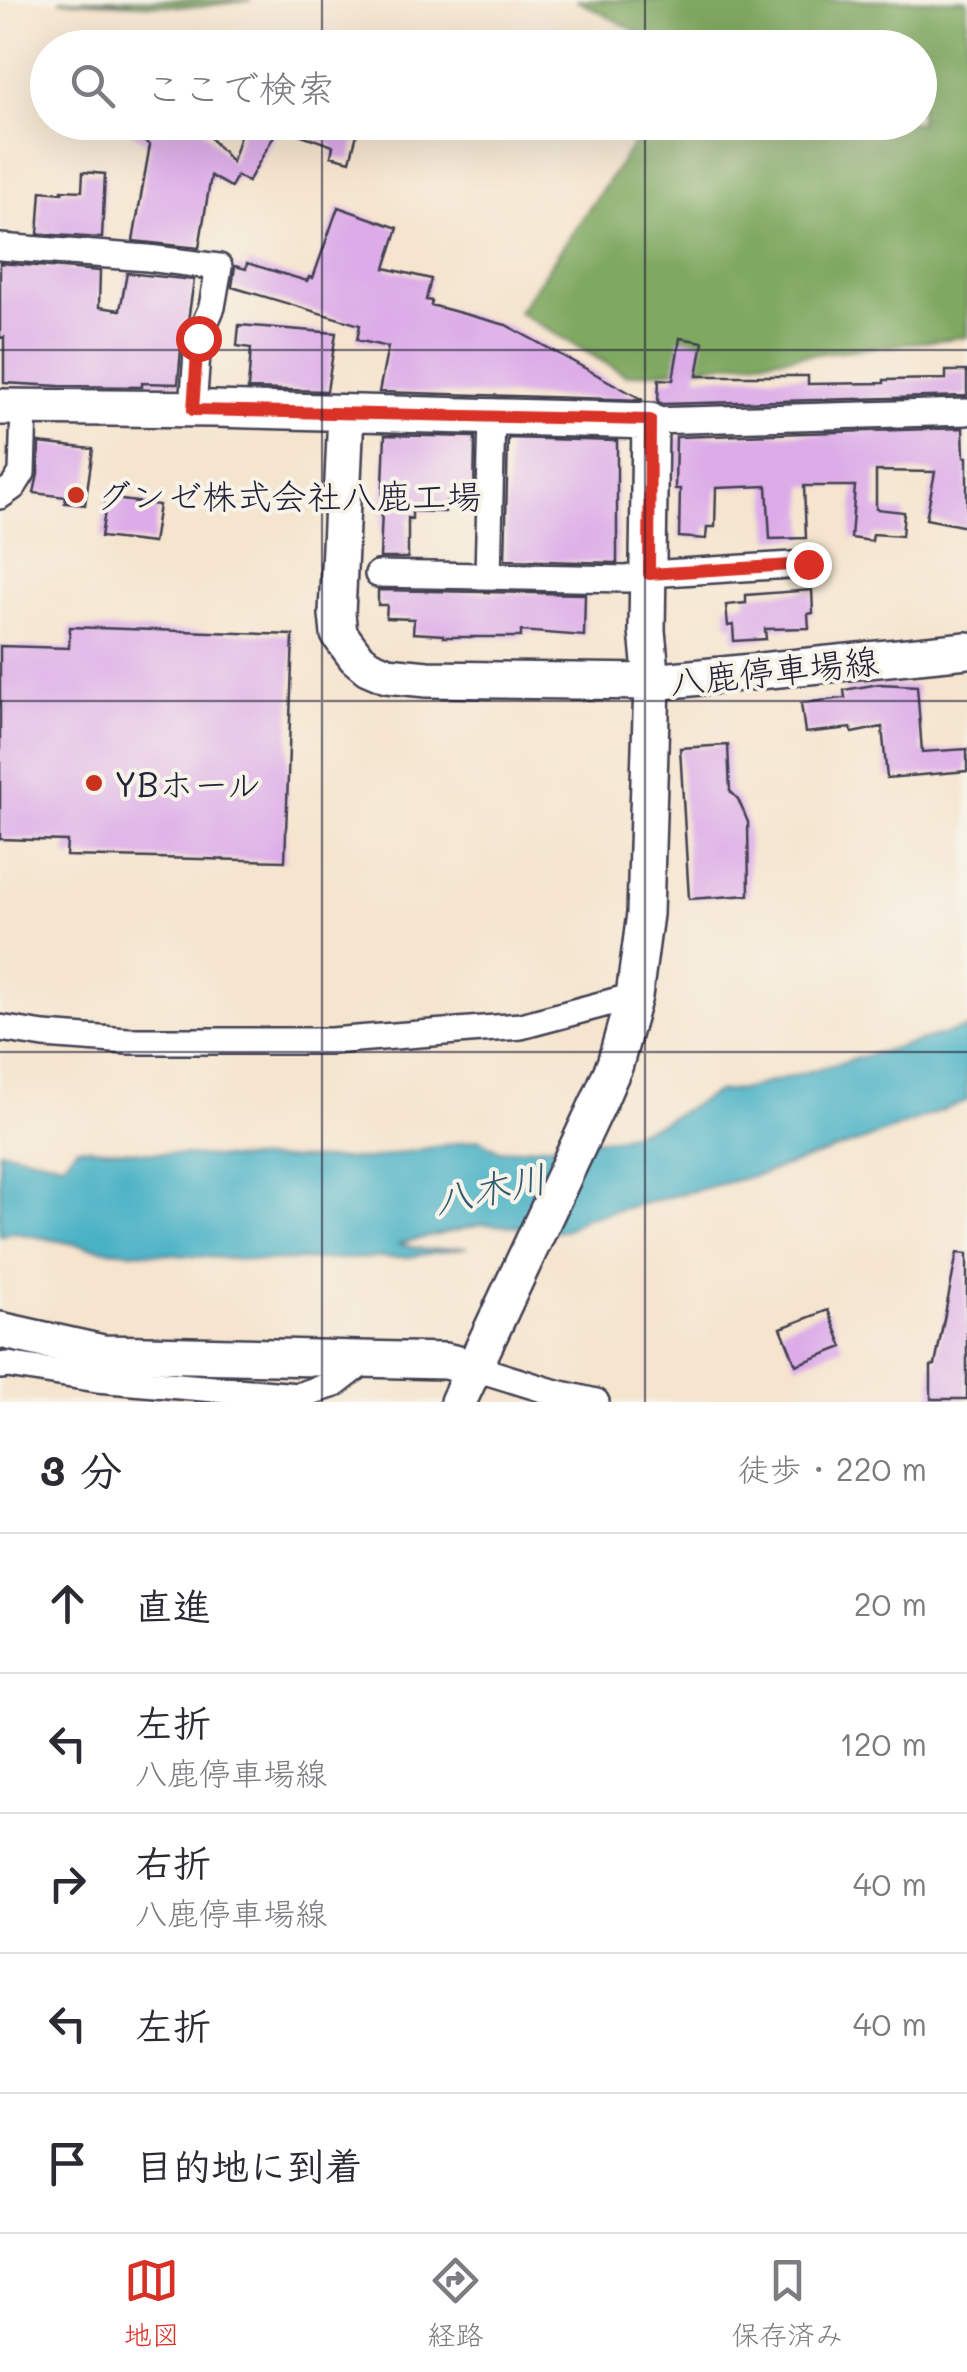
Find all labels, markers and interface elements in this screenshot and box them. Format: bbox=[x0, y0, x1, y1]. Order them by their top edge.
search box bbox=[30, 30, 937, 140]
icon: search bbox=[65, 58, 120, 113]
text: ここで検索 bbox=[145, 62, 335, 112]
route start bbox=[176, 316, 222, 362]
place label: グンゼ株式会社八鹿工場 bbox=[96, 472, 482, 518]
marker: グンゼ株式会社八鹿工場 bbox=[65, 484, 87, 506]
route end bbox=[786, 542, 832, 588]
street label: 八鹿停車場線 bbox=[667, 636, 881, 704]
place label: YBホール bbox=[114, 760, 262, 806]
marker: YBホール bbox=[83, 772, 105, 794]
water label: 八木川 bbox=[429, 1152, 551, 1224]
text: 3 分 bbox=[40, 1442, 122, 1497]
text: 徒歩 · 220 m bbox=[737, 1447, 927, 1489]
icon: ahead bbox=[40, 1576, 95, 1631]
text: 直進 bbox=[135, 1580, 211, 1630]
text: 20 m bbox=[854, 1582, 927, 1624]
text: 左折 bbox=[135, 1697, 211, 1747]
icon: left bbox=[40, 1716, 95, 1771]
text: 120 m bbox=[839, 1722, 927, 1764]
text: 八鹿停車場線 bbox=[135, 1751, 327, 1793]
text: 右折 bbox=[135, 1837, 211, 1887]
icon: right bbox=[40, 1856, 95, 1911]
text: 40 m bbox=[853, 1862, 927, 1904]
text: 八鹿停車場線 bbox=[135, 1891, 327, 1933]
icon: left bbox=[40, 1996, 95, 2051]
text: 左折 bbox=[135, 2000, 211, 2050]
text: 40 m bbox=[853, 2002, 927, 2044]
icon: arrive bbox=[40, 2136, 95, 2191]
text: 目的地に到着 bbox=[135, 2140, 363, 2190]
tab: 地図 bbox=[124, 2253, 180, 2353]
tab: 経路 bbox=[427, 2253, 483, 2353]
tab: 保存済み bbox=[731, 2253, 843, 2353]

